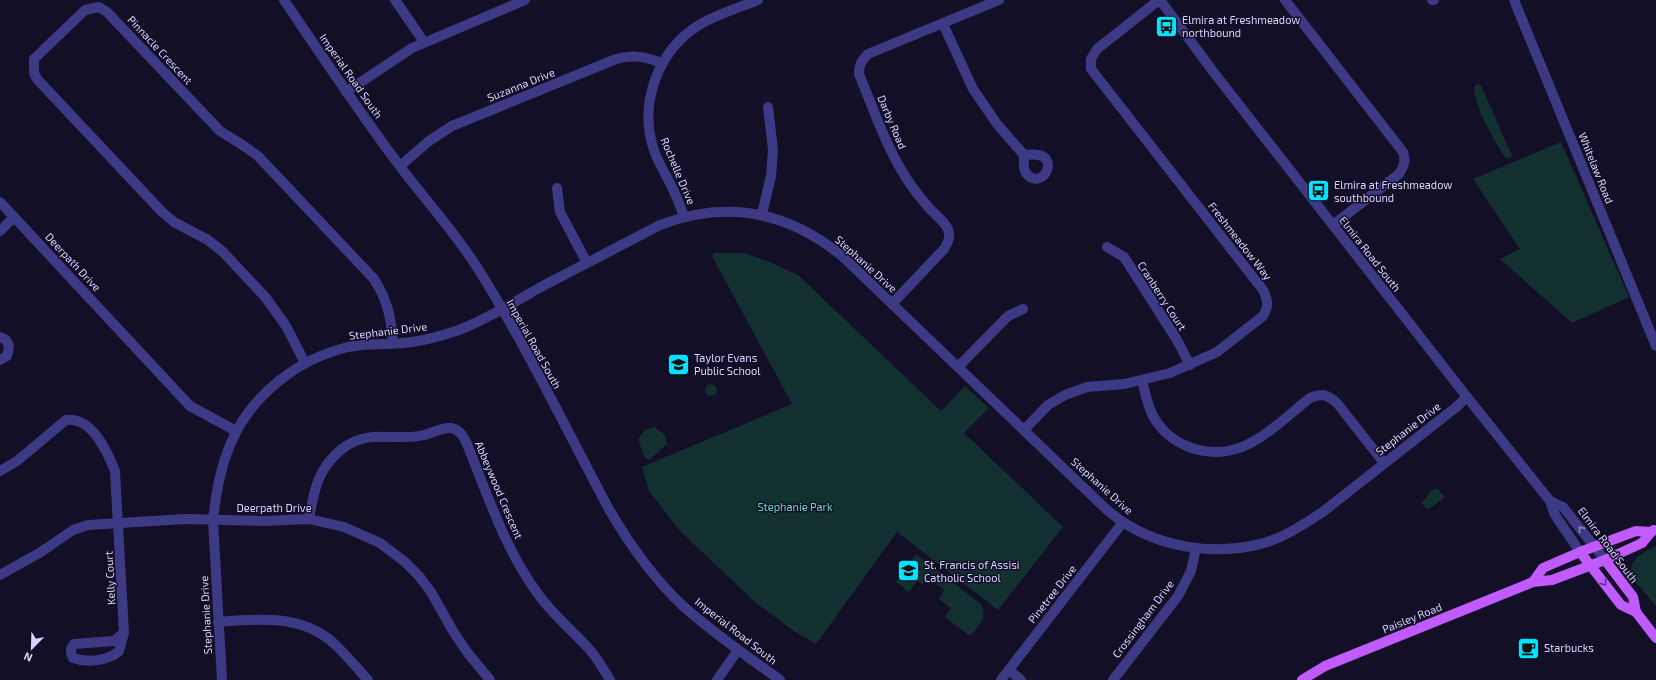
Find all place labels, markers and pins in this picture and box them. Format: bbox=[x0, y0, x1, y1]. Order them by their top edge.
bus stop icon: Elmira at Freshmeadow northbound bbox=[1153, 13, 1179, 39]
place label: Elmira at Freshmeadow northbound bbox=[1182, 13, 1300, 39]
bus stop icon: Elmira at Freshmeadow southbound bbox=[1306, 178, 1332, 204]
place label: Elmira at Freshmeadow southbound bbox=[1334, 178, 1452, 204]
school or university icon: Taylor Evans Public School bbox=[666, 351, 692, 377]
place label: Taylor Evans Public School bbox=[694, 351, 761, 377]
school or university icon: St. Francis of Assisi Catholic School bbox=[895, 558, 921, 584]
place label: St. Francis of Assisi Catholic School bbox=[924, 558, 1019, 584]
cafe icon: Starbucks bbox=[1515, 635, 1541, 661]
place label: Starbucks bbox=[1544, 641, 1594, 654]

